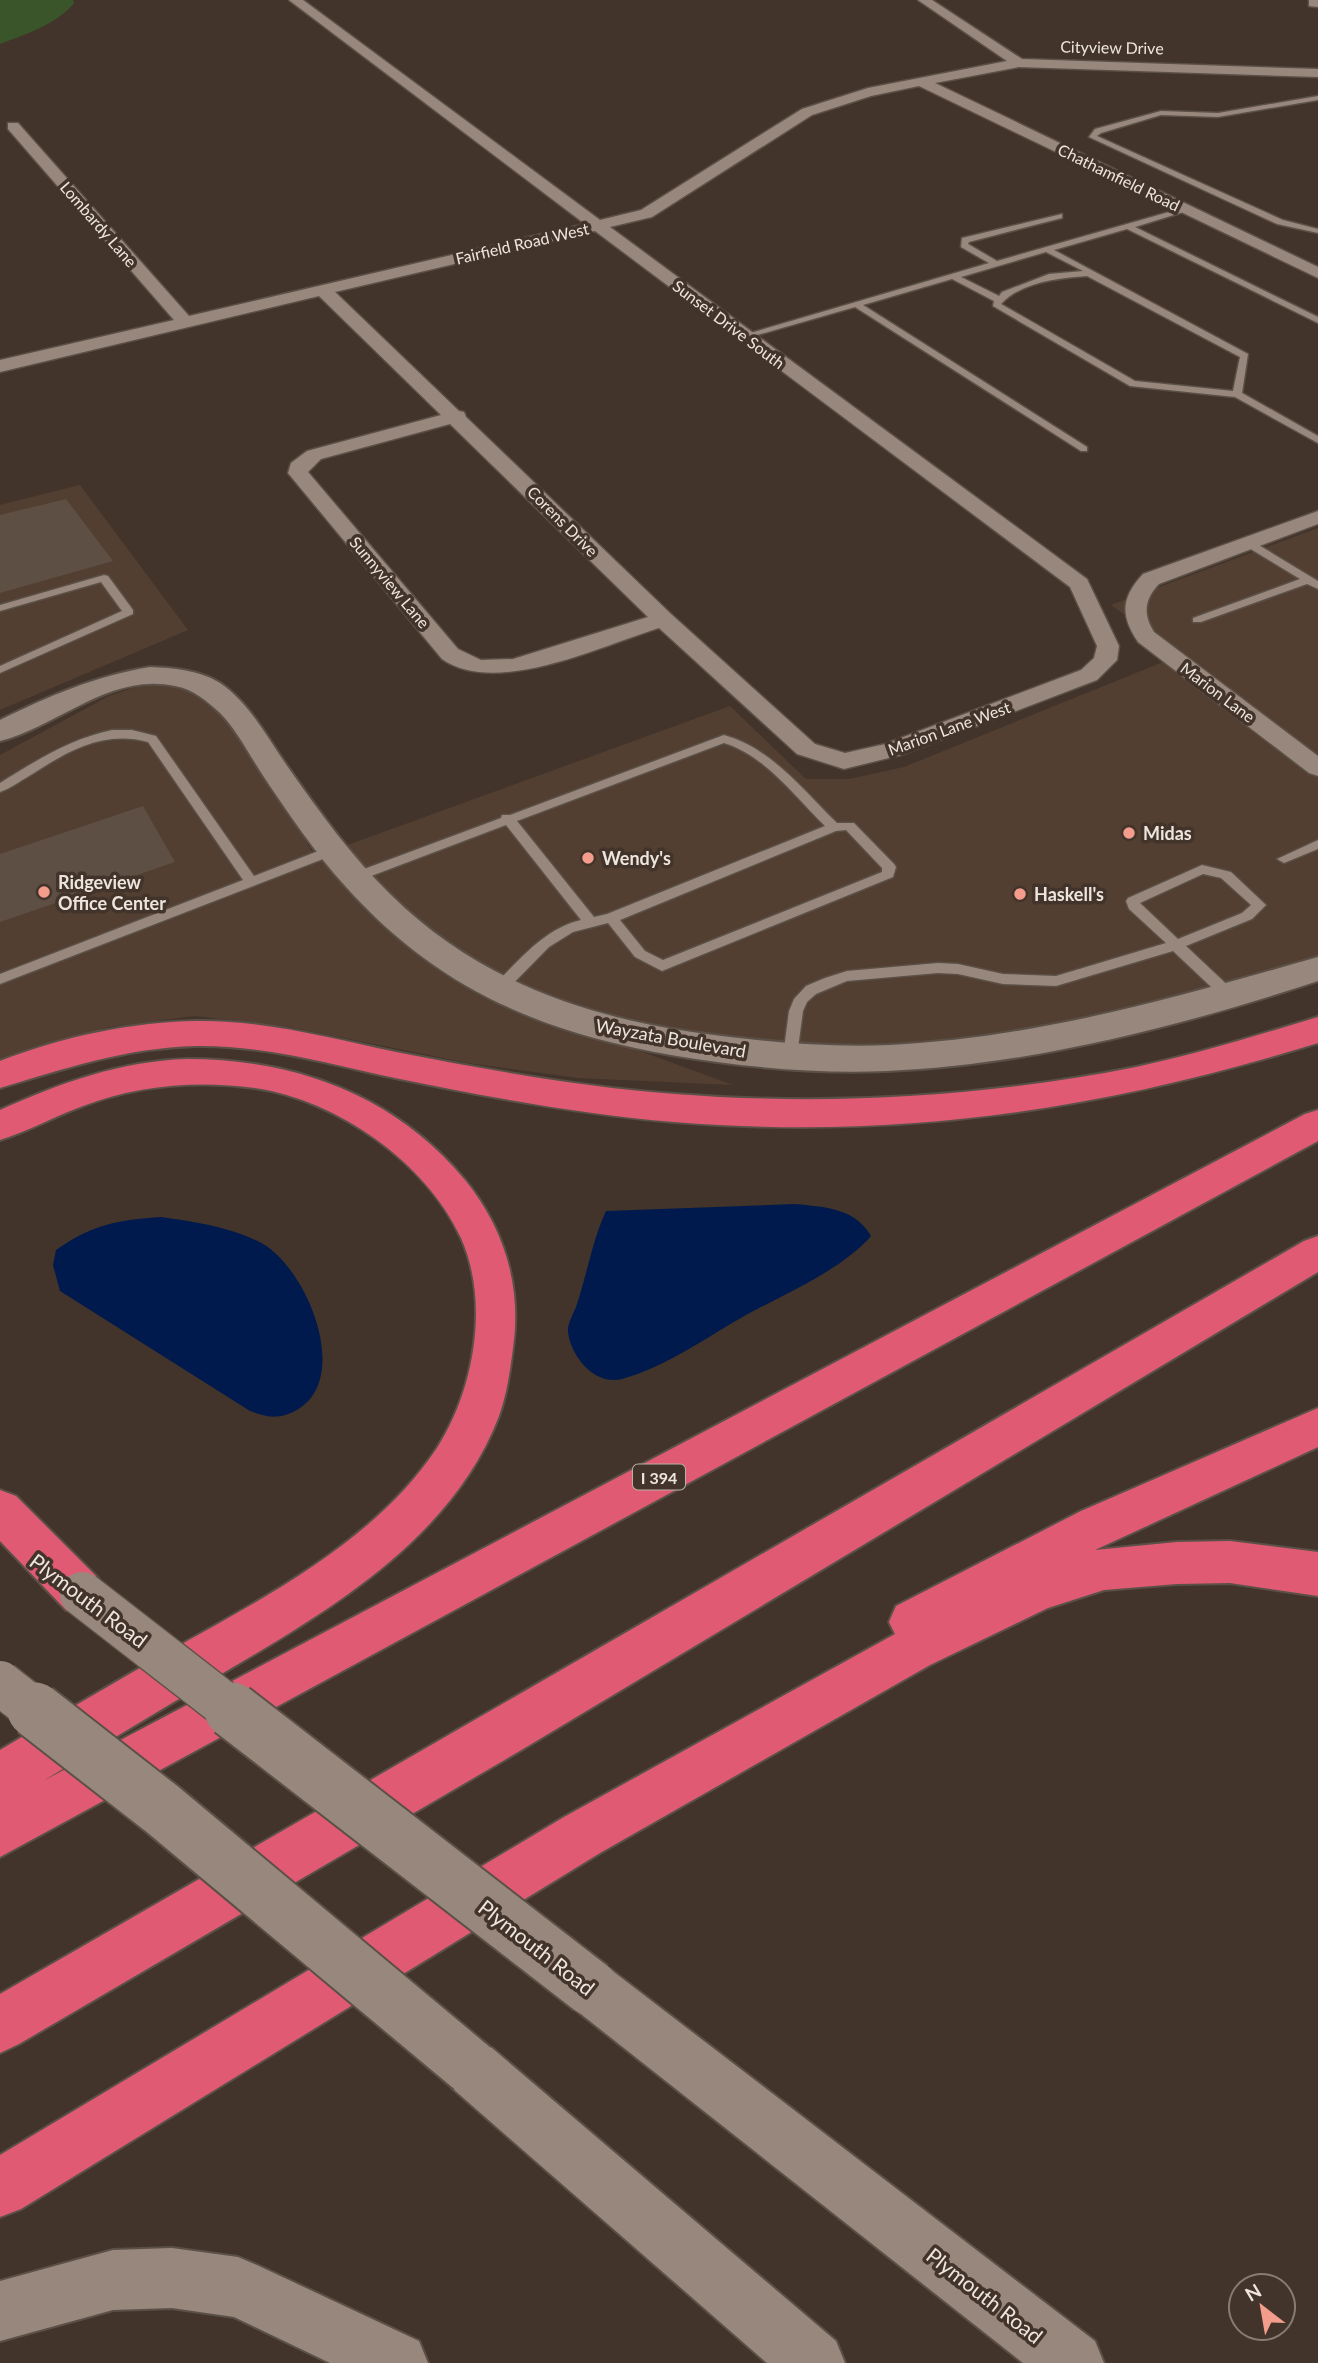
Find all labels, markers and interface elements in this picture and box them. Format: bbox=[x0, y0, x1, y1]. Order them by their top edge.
street label: Cityview Drive bbox=[1060, 37, 1164, 57]
street label: Chathamfield Road bbox=[1055, 139, 1183, 215]
street label: Lombardy Lane bbox=[57, 177, 141, 271]
street label: Fairfield Road West bbox=[454, 218, 591, 268]
street label: Sunset Drive South bbox=[669, 276, 789, 372]
street label: Corens Drive bbox=[524, 482, 602, 560]
street label: Sunnyview Lane bbox=[346, 532, 434, 632]
street label: Marion Lane bbox=[1177, 658, 1259, 726]
street label: Marion Lane West bbox=[885, 697, 1013, 759]
place label: Midas bbox=[1143, 822, 1192, 844]
marker: Midas bbox=[1121, 825, 1137, 841]
place label: Wendy's bbox=[602, 847, 671, 869]
marker: Wendy's bbox=[580, 850, 596, 866]
place label: Ridgeview Office Center bbox=[58, 871, 166, 914]
place label: Haskell's bbox=[1034, 883, 1104, 905]
marker: Ridgeview Office Center bbox=[36, 884, 52, 900]
marker: Haskell's bbox=[1012, 886, 1028, 902]
street label: Wayzata Boulevard bbox=[594, 1014, 748, 1062]
road number: I 394 bbox=[633, 1464, 685, 1490]
street label: Plymouth Road bbox=[25, 1548, 153, 1652]
street label: Plymouth Road bbox=[474, 1894, 600, 2000]
street label: Plymouth Road bbox=[922, 2242, 1048, 2348]
north arrow bbox=[1227, 2272, 1297, 2342]
text: N bbox=[1241, 2278, 1265, 2306]

